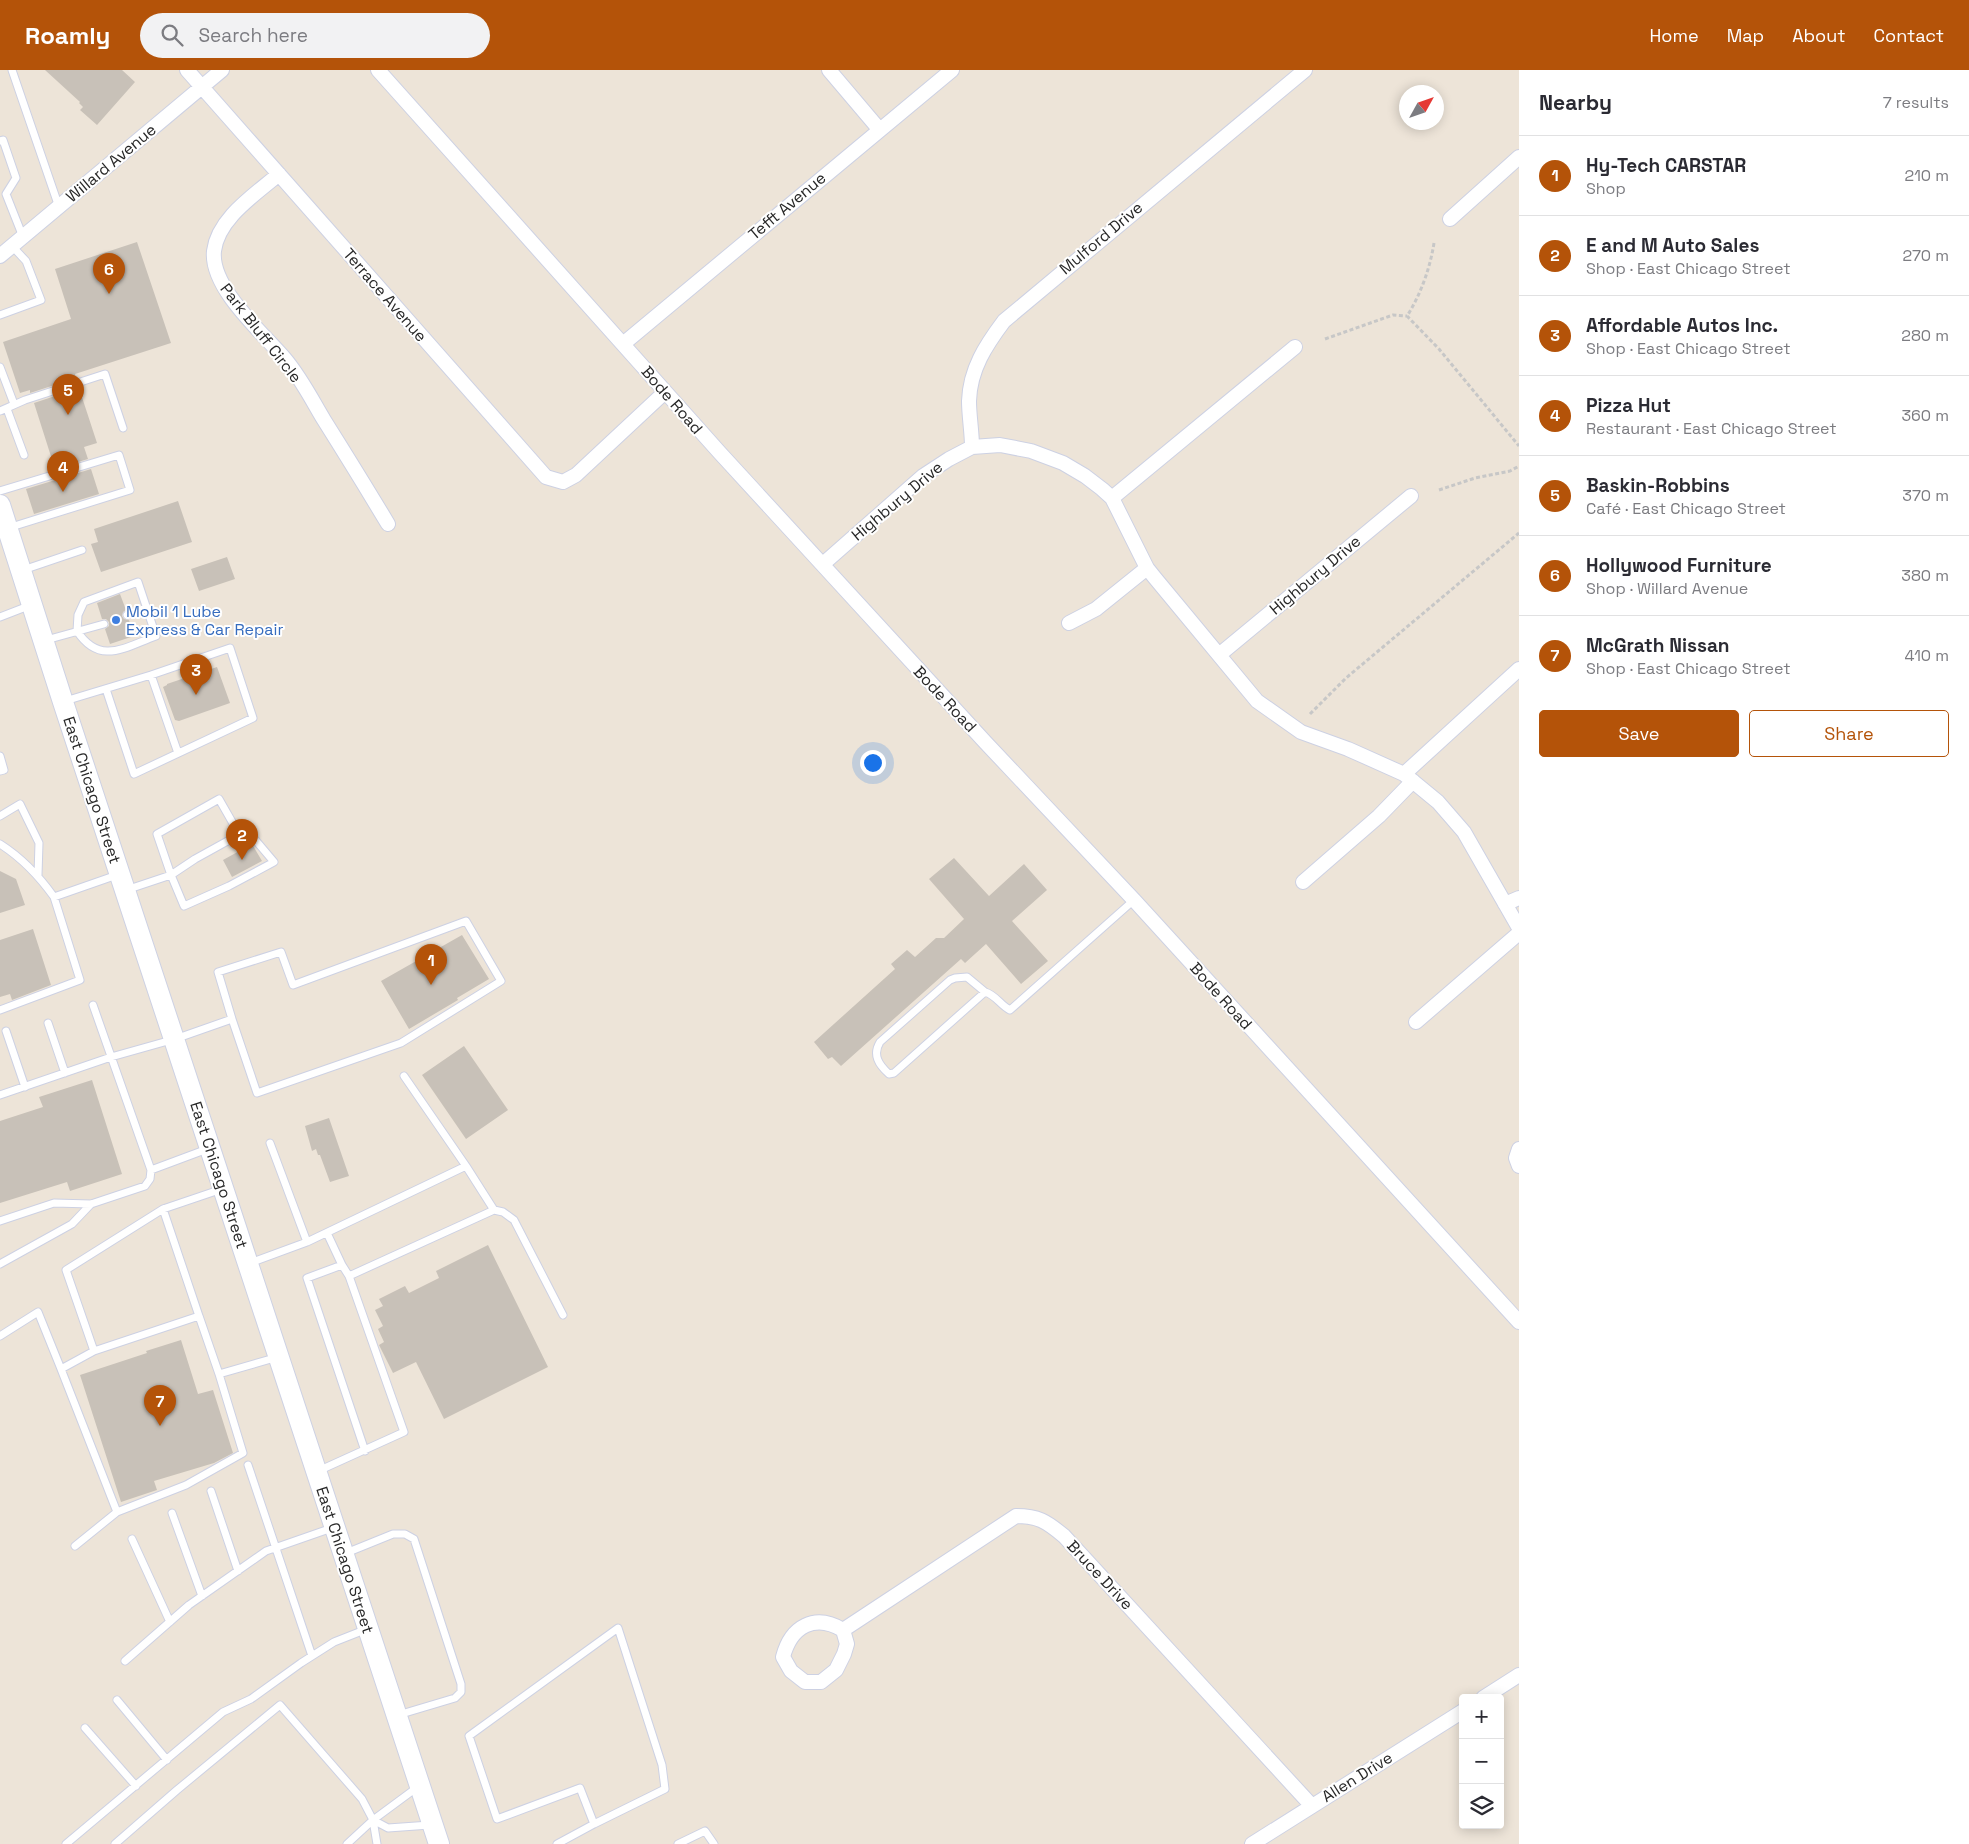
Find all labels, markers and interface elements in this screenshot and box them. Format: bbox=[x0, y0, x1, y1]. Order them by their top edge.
search box bbox=[140, 13, 490, 58]
text: Roamly bbox=[25, 20, 110, 51]
icon: search bbox=[158, 21, 186, 49]
text: Search here bbox=[198, 23, 308, 48]
text: Home bbox=[1650, 24, 1699, 47]
text: Map bbox=[1727, 24, 1764, 47]
text: About bbox=[1792, 24, 1846, 47]
text: Contact bbox=[1874, 24, 1944, 47]
north arrow bbox=[1399, 85, 1444, 130]
text: Nearby bbox=[1539, 89, 1612, 116]
text: 7 results bbox=[1883, 92, 1949, 113]
street label: Willard Avenue bbox=[62, 119, 160, 207]
text: Hy-Tech CARSTAR bbox=[1586, 153, 1746, 178]
text: 1 bbox=[1551, 165, 1559, 186]
text: 210 m bbox=[1905, 165, 1949, 186]
street label: Tefft Avenue bbox=[744, 167, 830, 245]
text: Shop bbox=[1586, 178, 1626, 199]
street label: Mulford Drive bbox=[1055, 197, 1147, 279]
text: E and M Auto Sales bbox=[1586, 233, 1759, 258]
street label: Terrace Avenue bbox=[339, 244, 431, 346]
text: 2 bbox=[1550, 245, 1560, 266]
text: 270 m bbox=[1902, 245, 1949, 266]
pin: 6 bbox=[93, 253, 125, 294]
text: Shop · East Chicago Street bbox=[1586, 258, 1791, 279]
street label: Park Bluff Circle bbox=[216, 279, 306, 387]
text: Affordable Autos Inc. bbox=[1586, 313, 1778, 338]
text: 3 bbox=[1550, 325, 1560, 346]
text: 280 m bbox=[1901, 325, 1949, 346]
text: Shop · East Chicago Street bbox=[1586, 338, 1791, 359]
street label: Bode Road bbox=[637, 362, 707, 438]
pin: 5 bbox=[52, 374, 84, 415]
text: Pizza Hut bbox=[1586, 393, 1671, 418]
text: 4 bbox=[1550, 405, 1560, 426]
text: 360 m bbox=[1901, 405, 1949, 426]
text: Restaurant · East Chicago Street bbox=[1586, 418, 1837, 439]
pin: 4 bbox=[47, 451, 79, 492]
street label: Highbury Drive bbox=[847, 457, 947, 545]
text: Baskin-Robbins bbox=[1586, 473, 1730, 498]
text: 5 bbox=[1550, 485, 1560, 506]
text: 370 m bbox=[1902, 485, 1949, 506]
text: Café · East Chicago Street bbox=[1586, 498, 1786, 519]
street label: Highbury Drive bbox=[1265, 531, 1365, 619]
text: Hollywood Furniture bbox=[1586, 553, 1772, 578]
text: 6 bbox=[1550, 565, 1560, 586]
text: 380 m bbox=[1901, 565, 1949, 586]
text: Shop · Willard Avenue bbox=[1586, 578, 1748, 599]
place label: Mobil 1 Lube Express & Car Repair bbox=[126, 601, 283, 640]
marker: Mobil 1 Lube Express & Car Repair bbox=[110, 614, 122, 626]
text: McGrath Nissan bbox=[1586, 633, 1730, 658]
text: 7 bbox=[1551, 645, 1559, 666]
text: 410 m bbox=[1905, 645, 1949, 666]
pin: 3 bbox=[180, 654, 212, 695]
text: Shop · East Chicago Street bbox=[1586, 658, 1791, 679]
street label: Bode Road bbox=[909, 661, 981, 737]
button: Save bbox=[1539, 710, 1739, 757]
button: Share bbox=[1749, 710, 1949, 757]
street label: East Chicago Street bbox=[58, 714, 126, 866]
your location bbox=[860, 750, 886, 776]
pin: 2 bbox=[226, 819, 258, 860]
pin: 1 bbox=[415, 944, 447, 985]
street label: Bode Road bbox=[1185, 958, 1257, 1034]
street label: East Chicago Street bbox=[185, 1099, 253, 1251]
pin: 7 bbox=[144, 1385, 176, 1426]
street label: East Chicago Street bbox=[311, 1484, 379, 1636]
street label: Bruce Drive bbox=[1062, 1536, 1138, 1614]
map controls bbox=[1459, 1694, 1504, 1829]
button: + bbox=[1459, 1694, 1504, 1739]
button: − bbox=[1459, 1739, 1504, 1784]
street label: Allen Drive bbox=[1318, 1747, 1396, 1807]
button: layers bbox=[1459, 1784, 1504, 1829]

